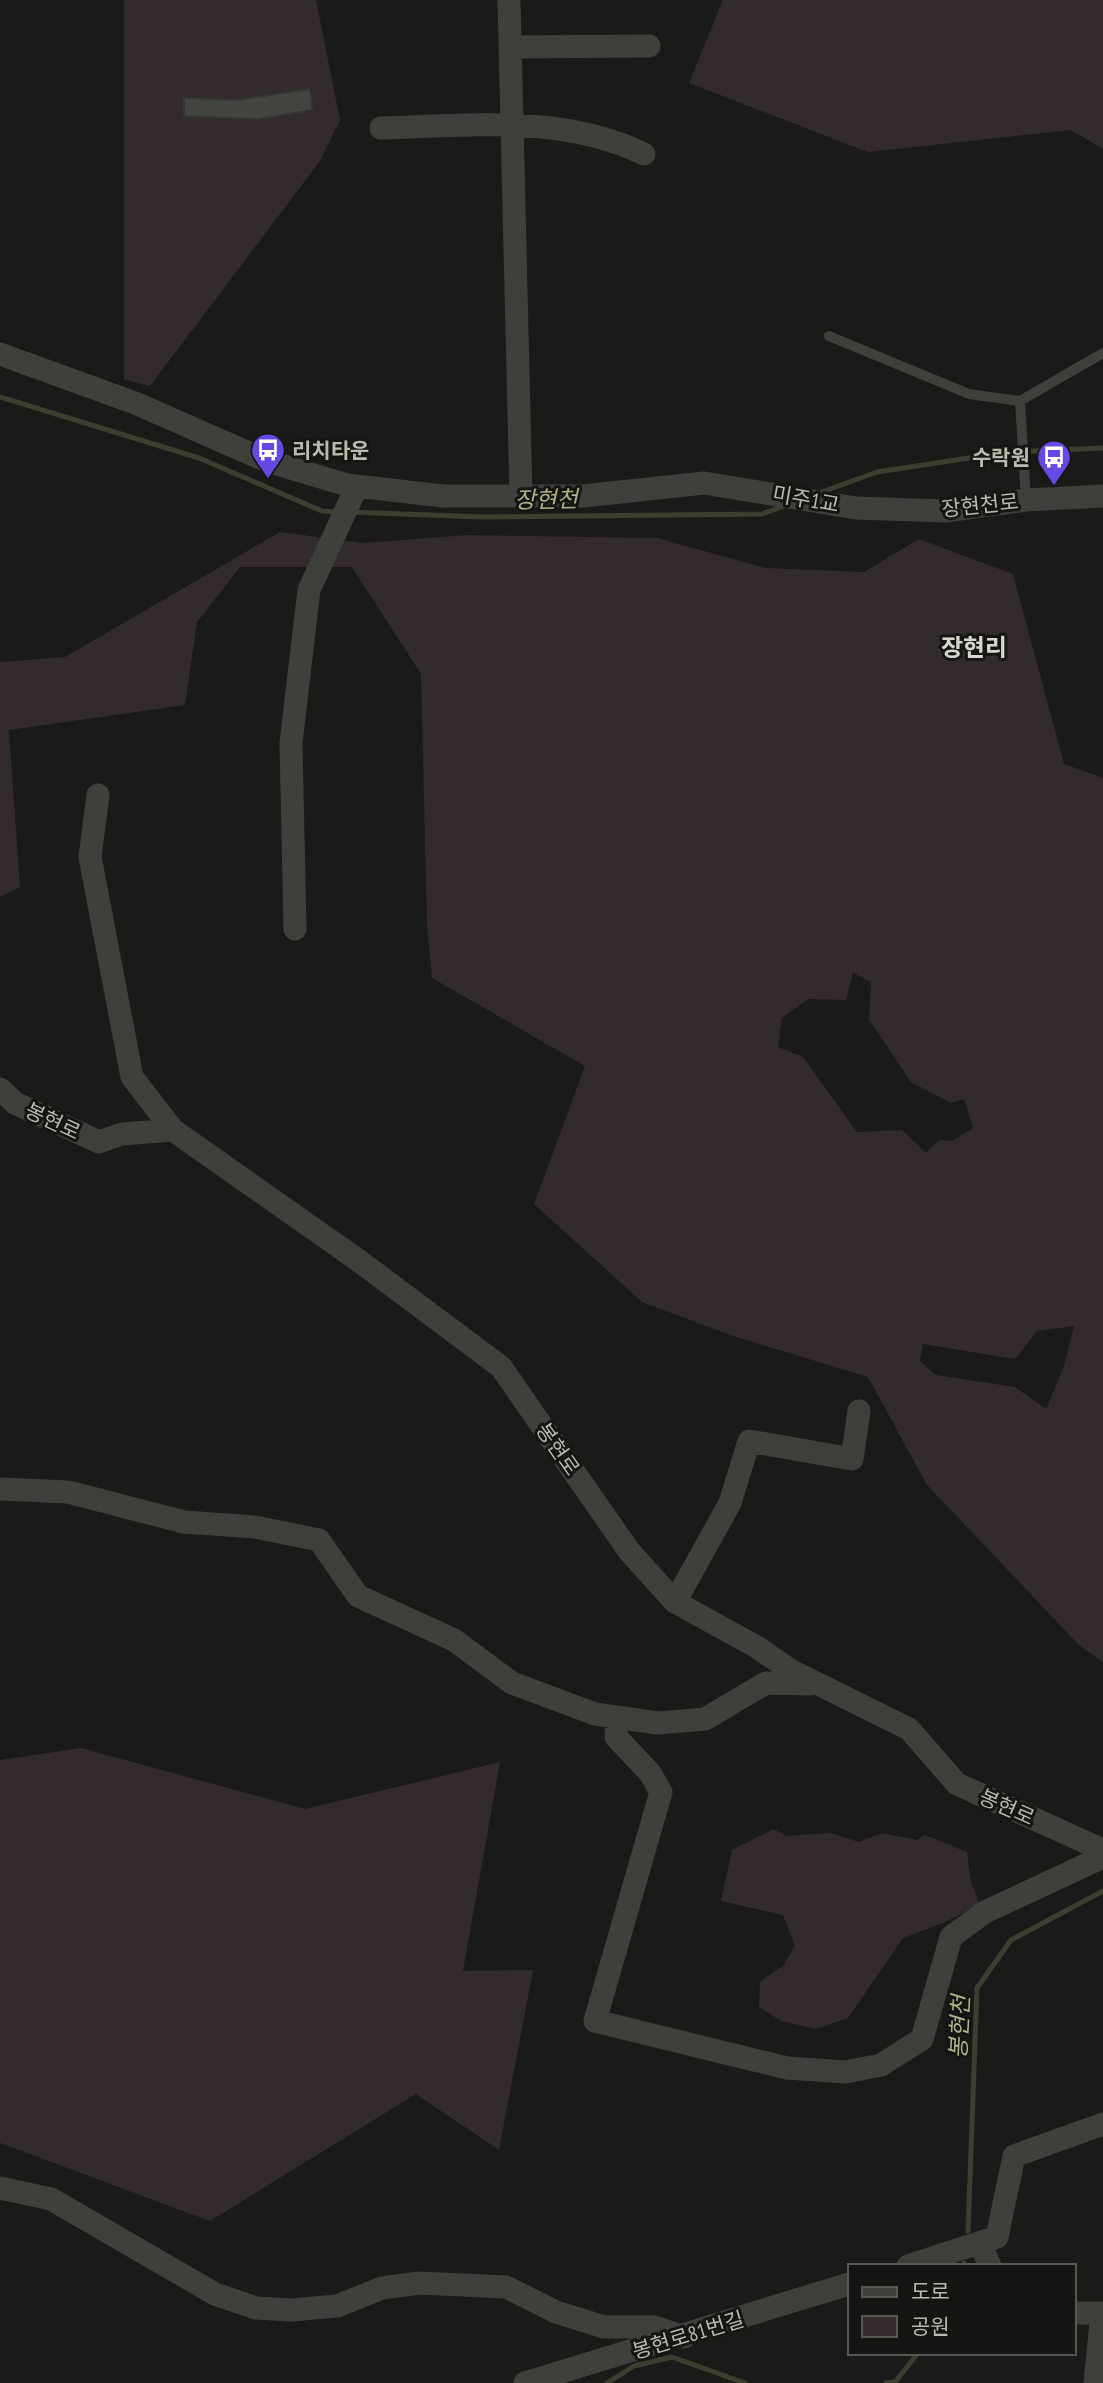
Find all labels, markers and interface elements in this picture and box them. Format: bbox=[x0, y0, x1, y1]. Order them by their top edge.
bus stop icon: 리치타운 bbox=[249, 431, 287, 480]
place label: 리치타운 bbox=[292, 437, 369, 464]
bus stop icon: 수락원 bbox=[1035, 438, 1073, 487]
place label: 수락원 bbox=[972, 444, 1030, 471]
street label: 미주1교 bbox=[770, 480, 842, 518]
water label: 장현천 bbox=[514, 484, 581, 514]
street label: 장현천로 bbox=[940, 488, 1020, 522]
district label: 장현리 bbox=[941, 632, 1007, 663]
street label: 봉현로 bbox=[21, 1097, 85, 1145]
street label: 봉현로 bbox=[530, 1418, 586, 1480]
street label: 봉현로 bbox=[975, 1783, 1039, 1831]
water label: 봉현천 bbox=[943, 1992, 975, 2059]
legend bbox=[848, 2264, 1075, 2355]
text: 도로 bbox=[911, 2278, 950, 2305]
street label: 봉현로81번길 bbox=[629, 2305, 747, 2365]
text: 공원 bbox=[911, 2313, 950, 2340]

